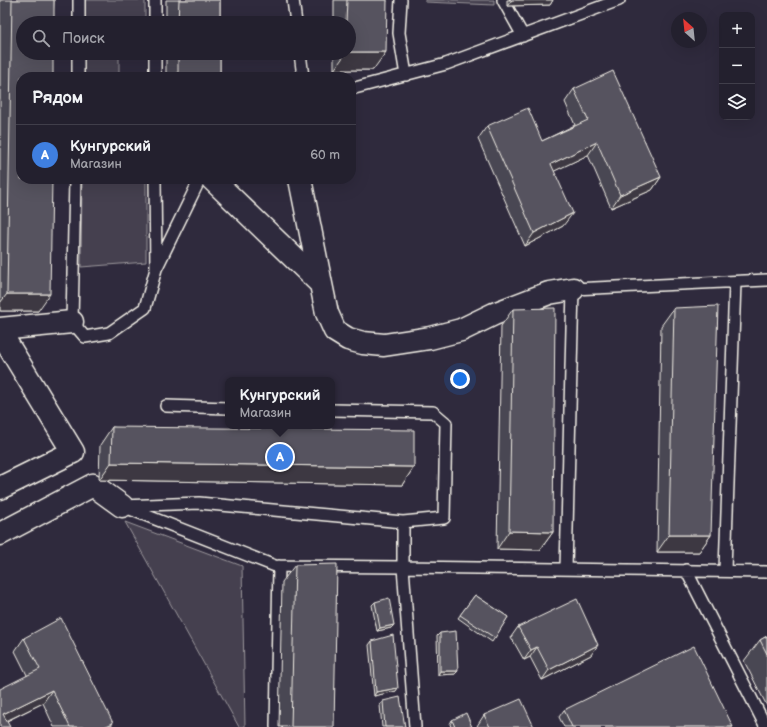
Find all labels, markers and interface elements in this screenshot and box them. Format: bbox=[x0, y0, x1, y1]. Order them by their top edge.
north arrow bbox=[671, 12, 707, 48]
map controls bbox=[719, 12, 755, 120]
button: + bbox=[719, 12, 755, 48]
search box bbox=[16, 16, 356, 60]
icon: search bbox=[30, 27, 52, 49]
text: Поиск bbox=[62, 29, 105, 48]
button: − bbox=[719, 48, 755, 84]
button: layers bbox=[719, 84, 755, 120]
text: Рядом bbox=[32, 88, 83, 108]
text: Кунгурский bbox=[70, 137, 151, 156]
text: A bbox=[41, 147, 49, 163]
text: 60 m bbox=[310, 147, 340, 163]
text: Магазин bbox=[70, 156, 122, 172]
your location bbox=[450, 369, 470, 389]
popup bbox=[225, 377, 335, 429]
text: Кунгурский bbox=[240, 386, 320, 405]
text: Магазин bbox=[240, 405, 291, 421]
pin: A bbox=[267, 442, 293, 472]

